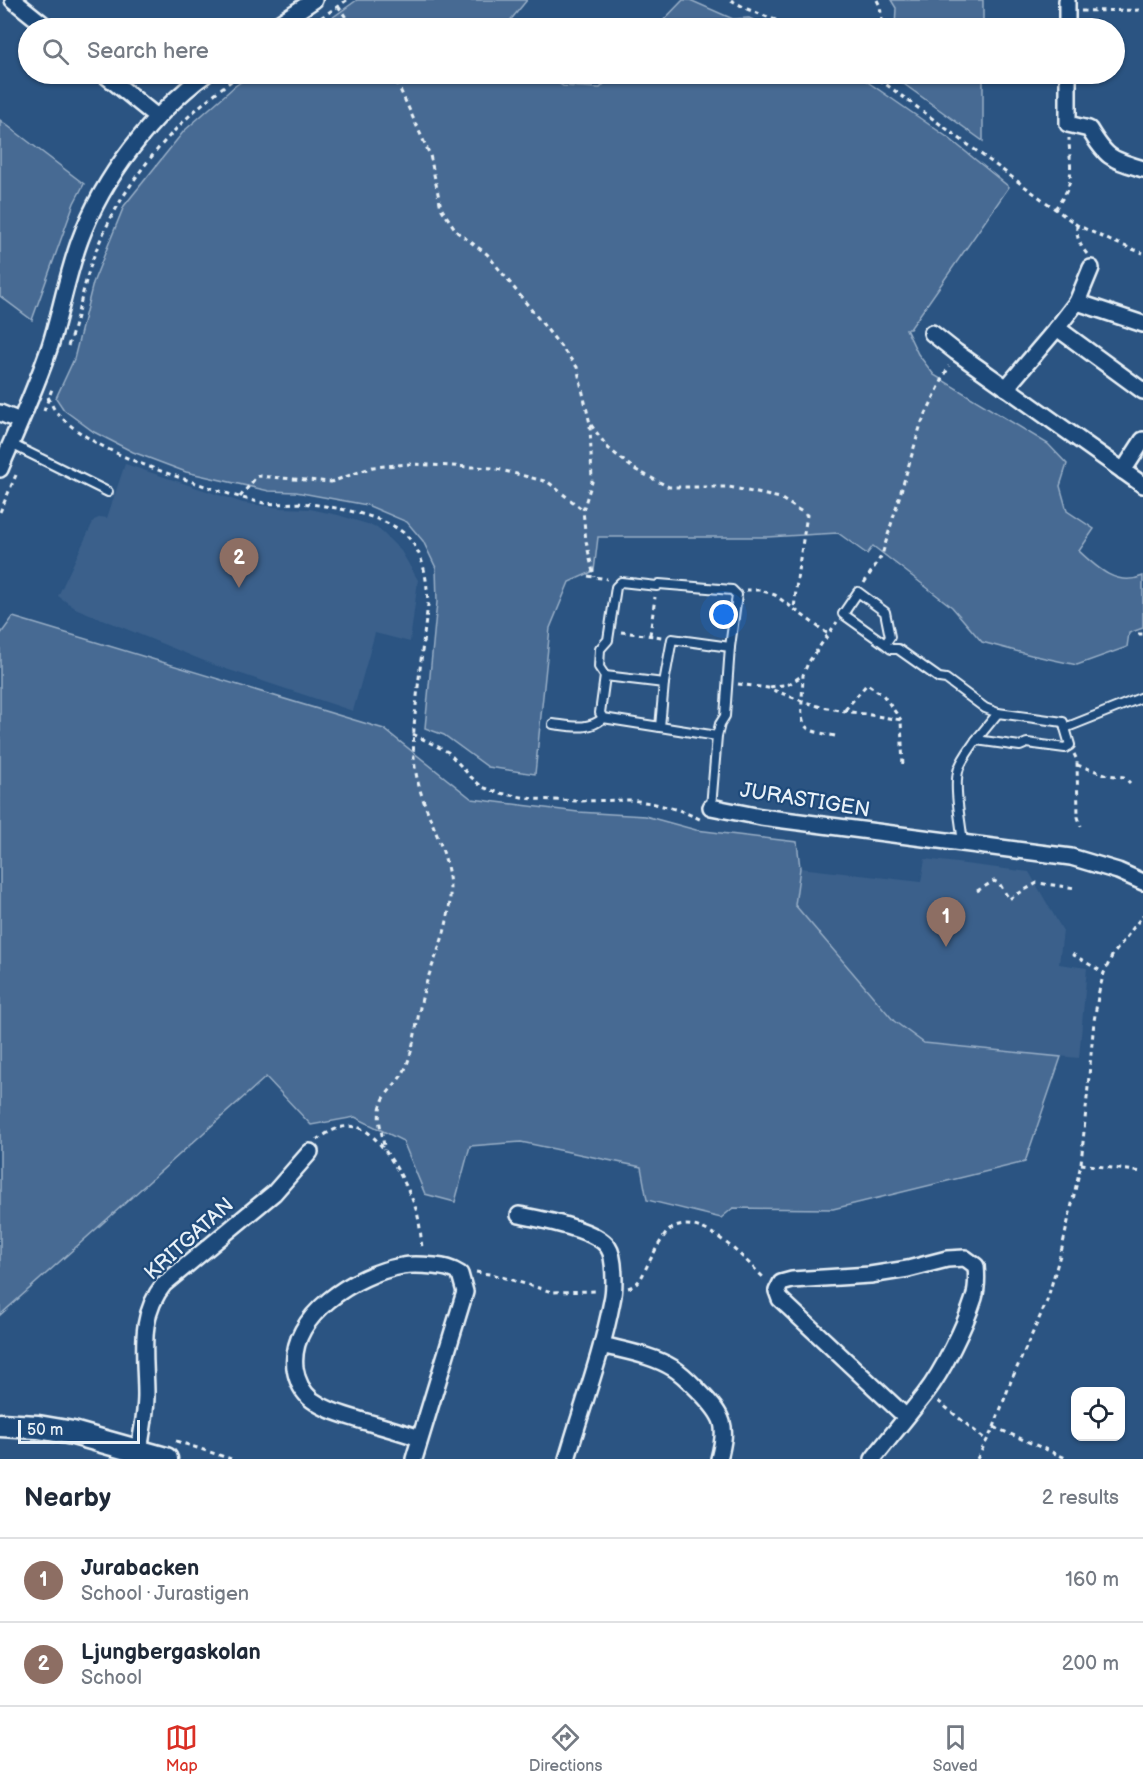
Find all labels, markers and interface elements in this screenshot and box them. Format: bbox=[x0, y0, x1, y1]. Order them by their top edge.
search box bbox=[18, 18, 1125, 84]
icon: search bbox=[39, 35, 72, 68]
text: Search here bbox=[87, 38, 209, 65]
pin: 2 bbox=[220, 538, 258, 588]
your location bbox=[709, 600, 738, 629]
street label: JURASTIGEN bbox=[738, 777, 872, 823]
pin: 1 bbox=[926, 898, 966, 947]
street label: KRITGATAN bbox=[139, 1192, 239, 1286]
map controls bbox=[1071, 1387, 1125, 1441]
button: locate bbox=[1071, 1387, 1125, 1441]
scale bar bbox=[18, 1417, 140, 1444]
text: 50 m bbox=[27, 1421, 63, 1440]
text: Nearby bbox=[24, 1483, 111, 1514]
text: 2 results bbox=[1042, 1486, 1119, 1510]
text: Jurabacken bbox=[81, 1555, 199, 1582]
text: 1 bbox=[39, 1568, 48, 1592]
text: 160 m bbox=[1065, 1568, 1119, 1592]
text: School · Jurastigen bbox=[81, 1582, 249, 1606]
text: Ljungbergaskolan bbox=[81, 1639, 261, 1666]
text: 2 bbox=[38, 1652, 49, 1676]
text: 200 m bbox=[1062, 1652, 1119, 1676]
text: School bbox=[81, 1666, 142, 1690]
tab: Map bbox=[165, 1721, 198, 1776]
tab: Directions bbox=[529, 1721, 602, 1776]
tab: Saved bbox=[933, 1721, 978, 1776]

